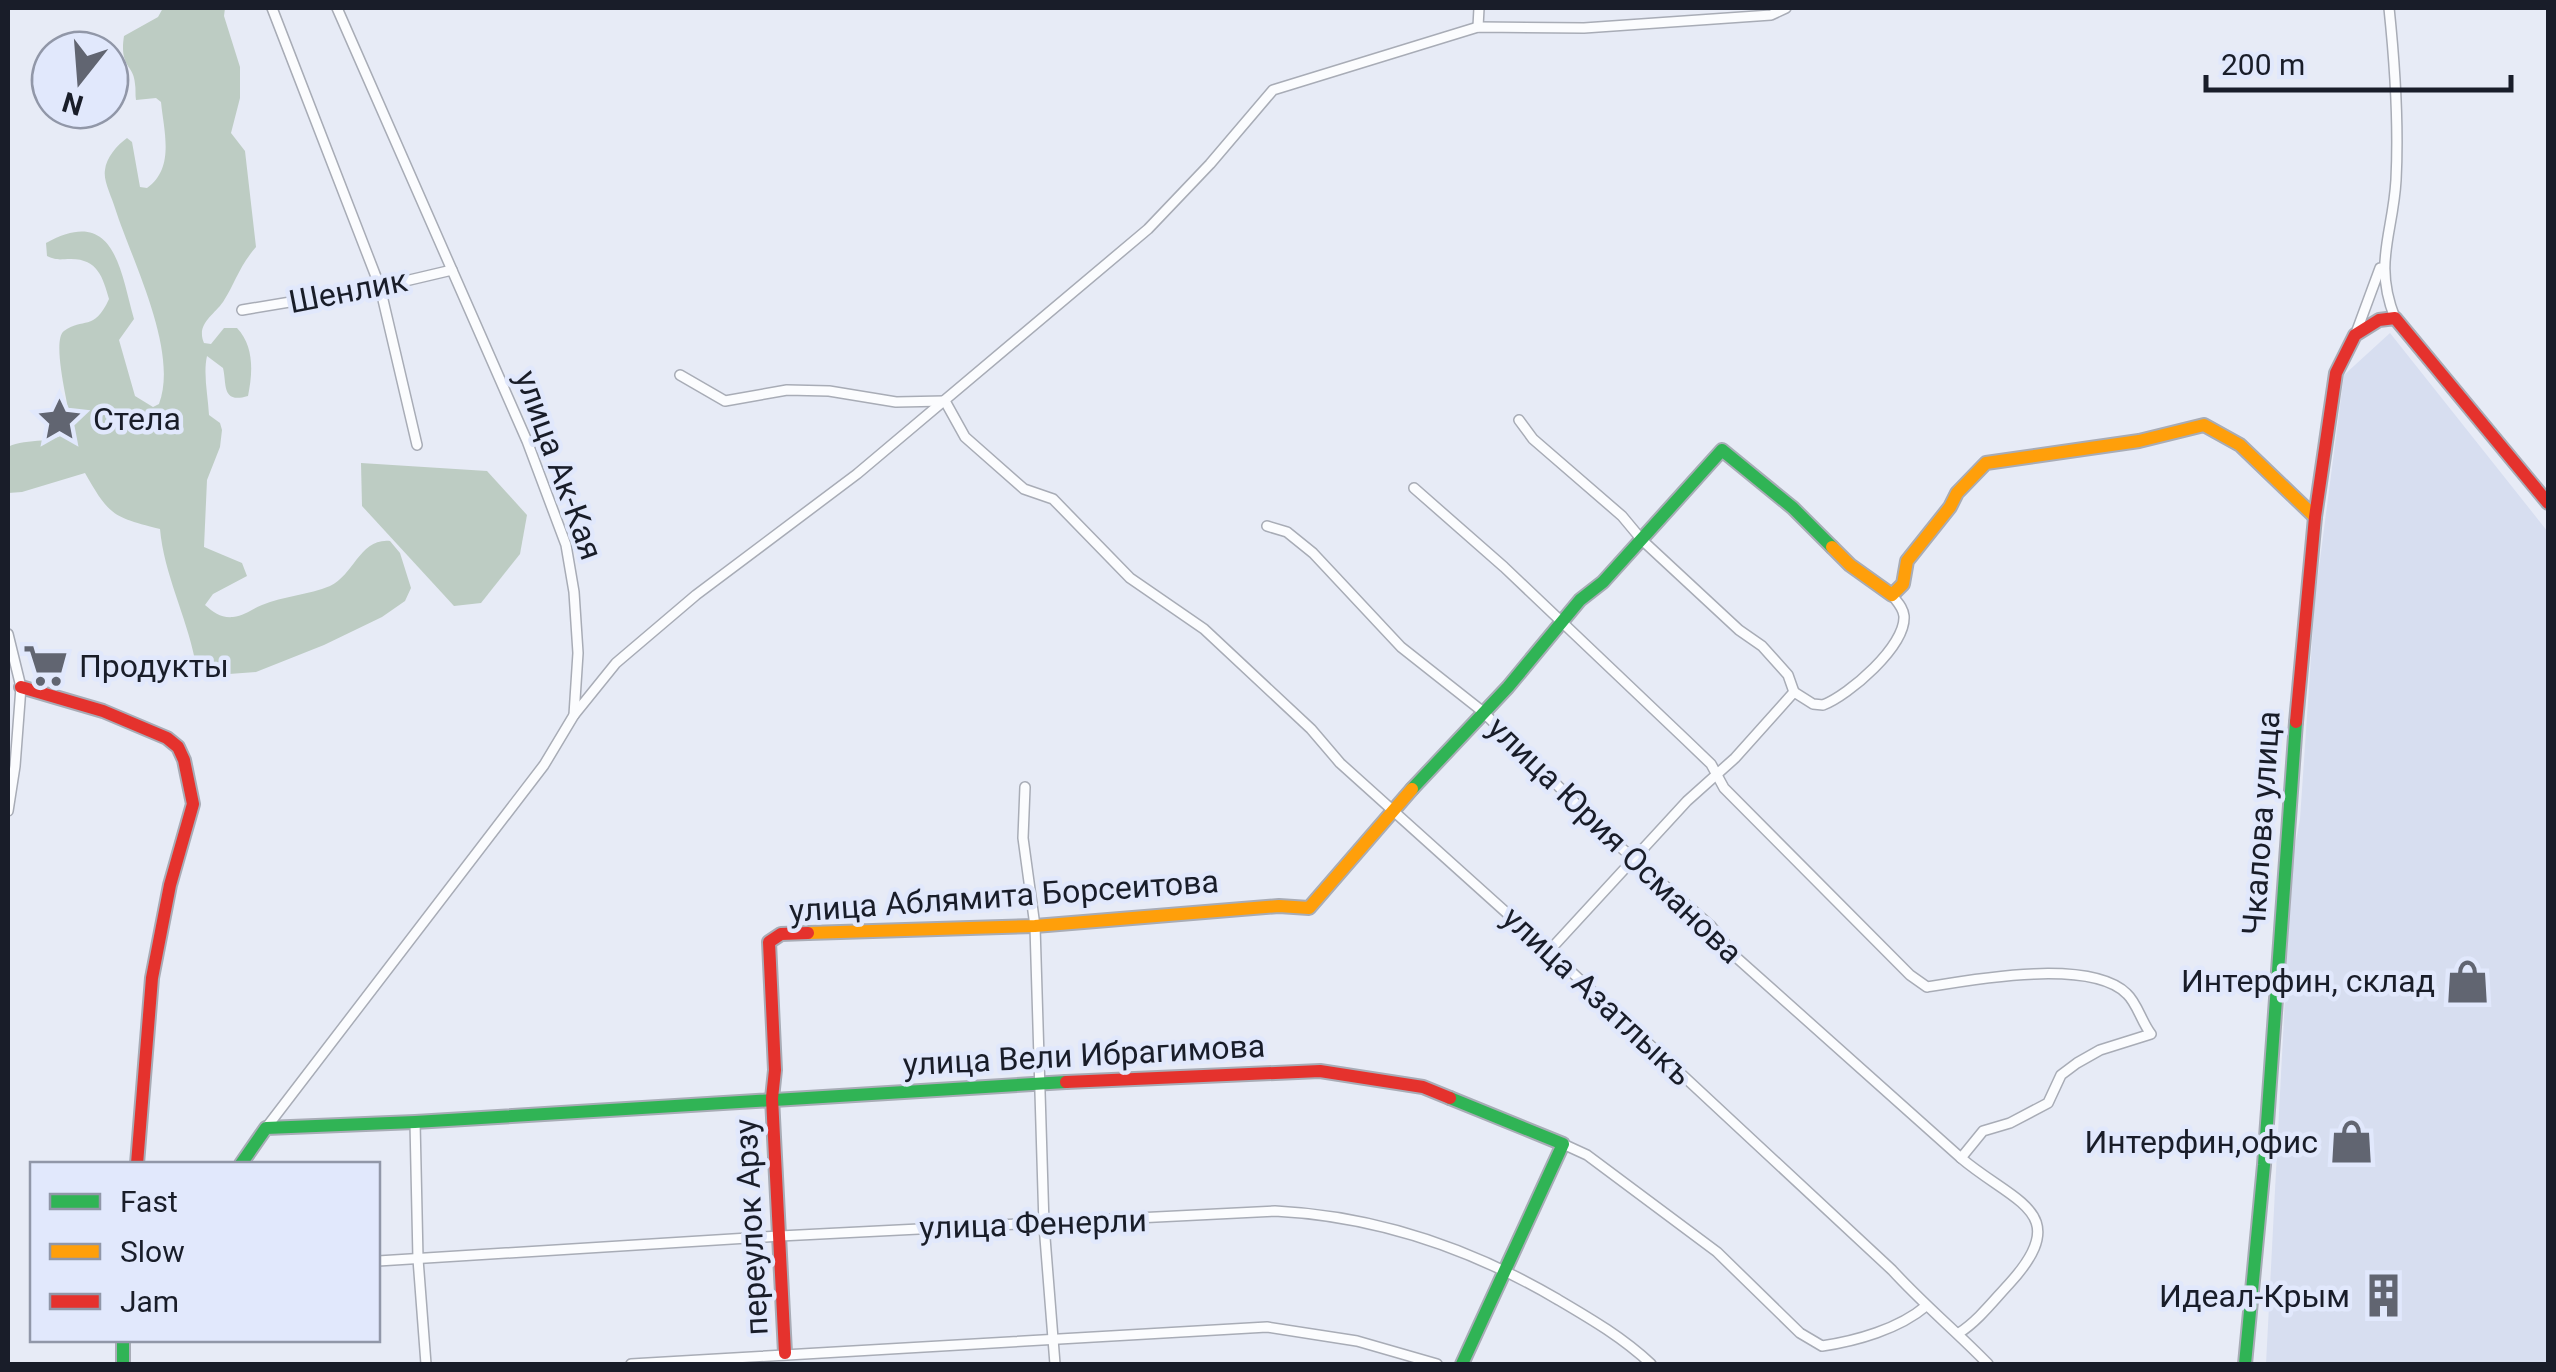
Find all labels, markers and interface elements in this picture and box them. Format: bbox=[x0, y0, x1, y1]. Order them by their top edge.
north arrow bbox=[30, 30, 130, 130]
scale bar bbox=[2206, 30, 2511, 92]
text: 200 m bbox=[2221, 47, 2305, 82]
text: N bbox=[59, 85, 87, 122]
street label: Шенлик bbox=[286, 261, 410, 321]
street label: улица Ак-Кая bbox=[507, 365, 611, 565]
place icon: Стела bbox=[36, 395, 84, 443]
place label: Стела bbox=[93, 400, 181, 438]
supermarket icon: Продукты bbox=[22, 642, 70, 690]
place label: Продукты bbox=[79, 647, 229, 685]
street label: улица Юрия Османова bbox=[1480, 709, 1750, 971]
street label: Чкалова улица bbox=[2234, 710, 2288, 936]
street label: улица Аблямита Борсеитова bbox=[788, 862, 1220, 930]
street label: улица Азатлыкъ bbox=[1495, 899, 1699, 1093]
shop icon: Интерфин, склад bbox=[2444, 957, 2492, 1005]
place label: Интерфин, склад bbox=[2181, 962, 2435, 1000]
street label: улица Вели Ибрагимова bbox=[902, 1027, 1266, 1083]
street label: переулок Арзу bbox=[726, 1118, 776, 1336]
shop icon: Интерфин,офис bbox=[2327, 1118, 2375, 1166]
place label: Интерфин,офис bbox=[2085, 1123, 2318, 1161]
legend bbox=[30, 1162, 380, 1342]
text: Fast bbox=[120, 1184, 178, 1219]
street label: улица Фенерли bbox=[919, 1201, 1147, 1247]
text: Slow bbox=[120, 1234, 185, 1269]
building icon: Идеал-Крым bbox=[2359, 1272, 2407, 1320]
place label: Идеал-Крым bbox=[2159, 1277, 2350, 1315]
text: Jam bbox=[120, 1284, 179, 1319]

